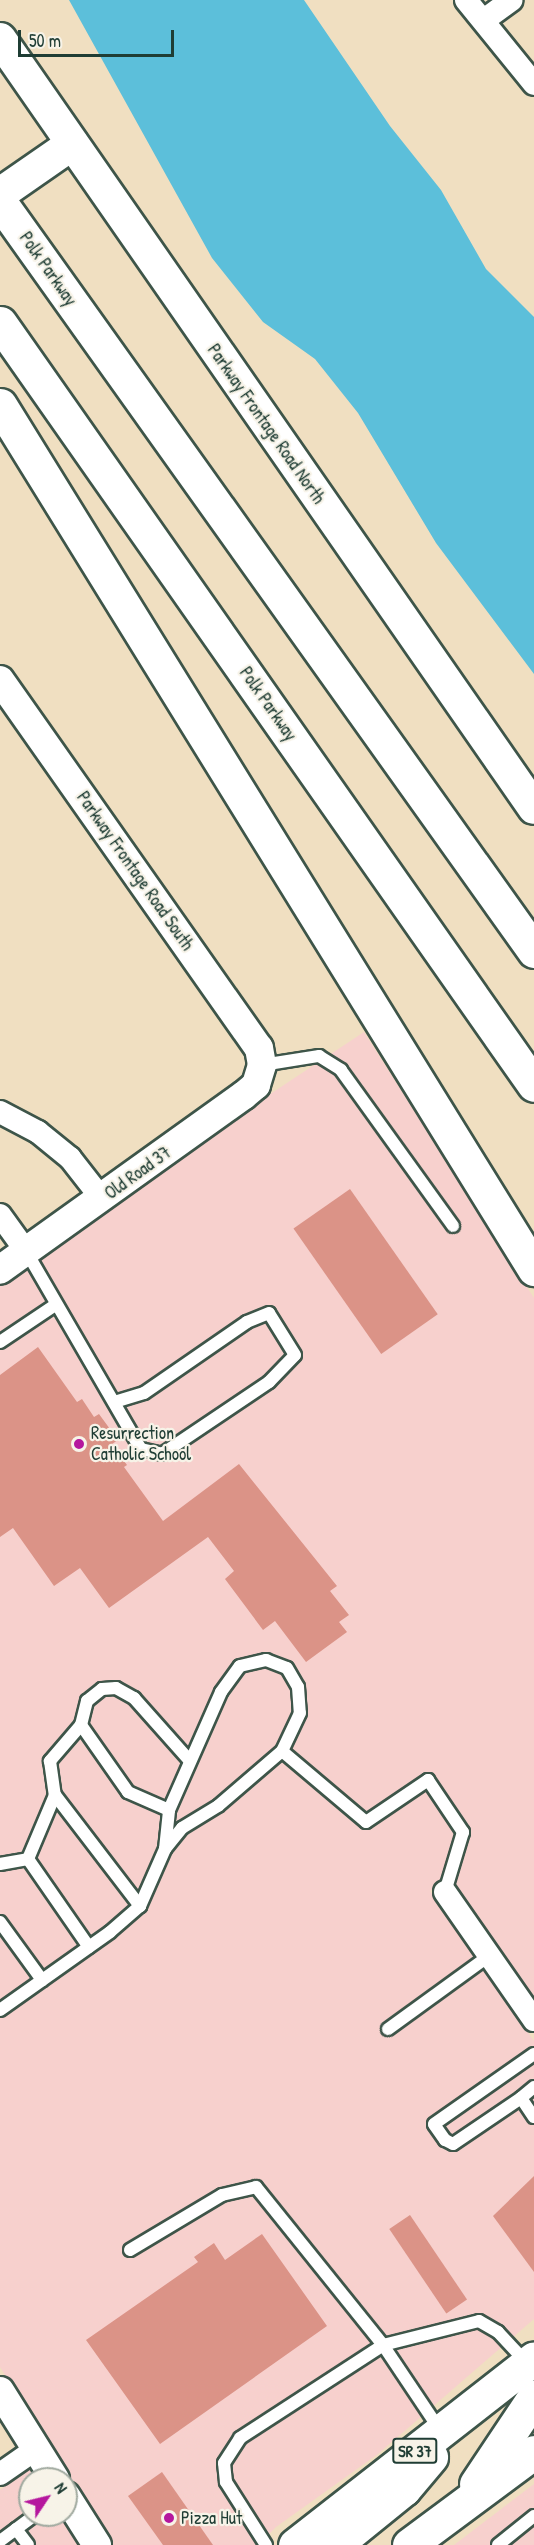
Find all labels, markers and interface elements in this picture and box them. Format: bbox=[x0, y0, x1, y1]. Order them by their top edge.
scale bar bbox=[21, 18, 177, 56]
text: 50 m bbox=[29, 28, 61, 53]
street label: Polk Parkway bbox=[15, 228, 81, 310]
street label: Parkway Frontage Road North bbox=[203, 340, 329, 508]
street label: Polk Parkway bbox=[235, 663, 301, 745]
street label: Parkway Frontage Road South bbox=[72, 787, 198, 955]
street label: Old Road 37 bbox=[101, 1142, 175, 1204]
place label: Resurrection Catholic School bbox=[91, 1423, 191, 1466]
marker: Resurrection Catholic School bbox=[72, 1437, 86, 1451]
road number: SR 37 bbox=[391, 2438, 439, 2464]
north arrow bbox=[18, 2467, 78, 2527]
text: N bbox=[50, 2478, 73, 2498]
place label: Pizza Hut bbox=[181, 2507, 242, 2529]
marker: Pizza Hut bbox=[162, 2511, 176, 2525]

